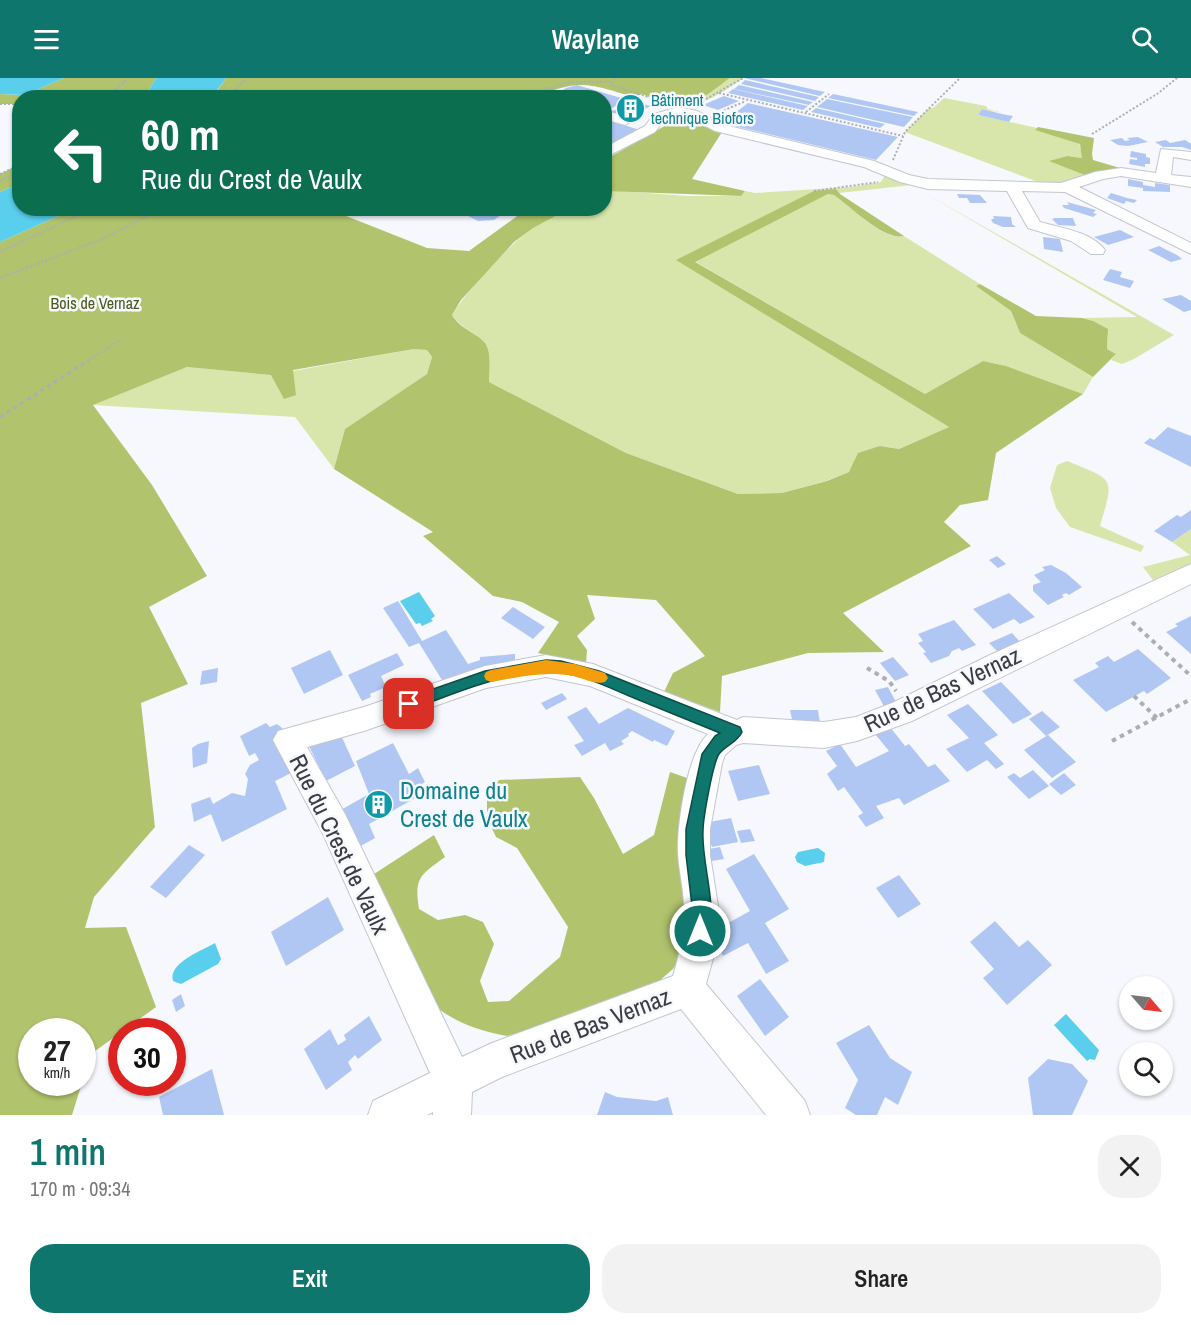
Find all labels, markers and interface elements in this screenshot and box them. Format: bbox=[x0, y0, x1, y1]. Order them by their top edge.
text: Waylane bbox=[552, 21, 639, 57]
icon: menu bbox=[30, 23, 63, 56]
icon: search bbox=[1128, 23, 1161, 56]
place label: Bâtiment technique Biofors bbox=[651, 89, 754, 129]
building icon: Bâtiment technique Biofors bbox=[614, 93, 646, 125]
text: 60 m bbox=[141, 107, 220, 163]
icon: left bbox=[42, 114, 120, 192]
text: Rue du Crest de Vaulx bbox=[141, 161, 362, 197]
park label: Bois de Vernaz bbox=[51, 292, 140, 314]
street label: Rue de Bas Vernaz bbox=[858, 639, 1026, 739]
pin bbox=[383, 678, 434, 729]
icon: arrive bbox=[392, 687, 425, 720]
street label: Rue du Crest de Vaulx bbox=[283, 749, 398, 939]
place label: Domaine du Crest de Vaulx bbox=[400, 774, 528, 834]
building icon: Domaine du Crest de Vaulx bbox=[363, 788, 395, 820]
position arrow bbox=[668, 899, 732, 963]
north arrow bbox=[1119, 976, 1173, 1030]
map controls bbox=[1119, 976, 1173, 1096]
street label: Rue de Bas Vernaz bbox=[505, 980, 675, 1070]
speed limit sign: 30 bbox=[108, 1018, 186, 1096]
text: 27 bbox=[43, 1030, 71, 1070]
button: search bbox=[1119, 1042, 1173, 1096]
text: km/h bbox=[44, 1062, 70, 1083]
text: 1 min bbox=[30, 1128, 106, 1176]
button: close bbox=[1098, 1135, 1161, 1198]
text: 170 m · 09:34 bbox=[30, 1175, 130, 1202]
button: Exit bbox=[30, 1244, 590, 1313]
button: Share bbox=[602, 1244, 1161, 1313]

